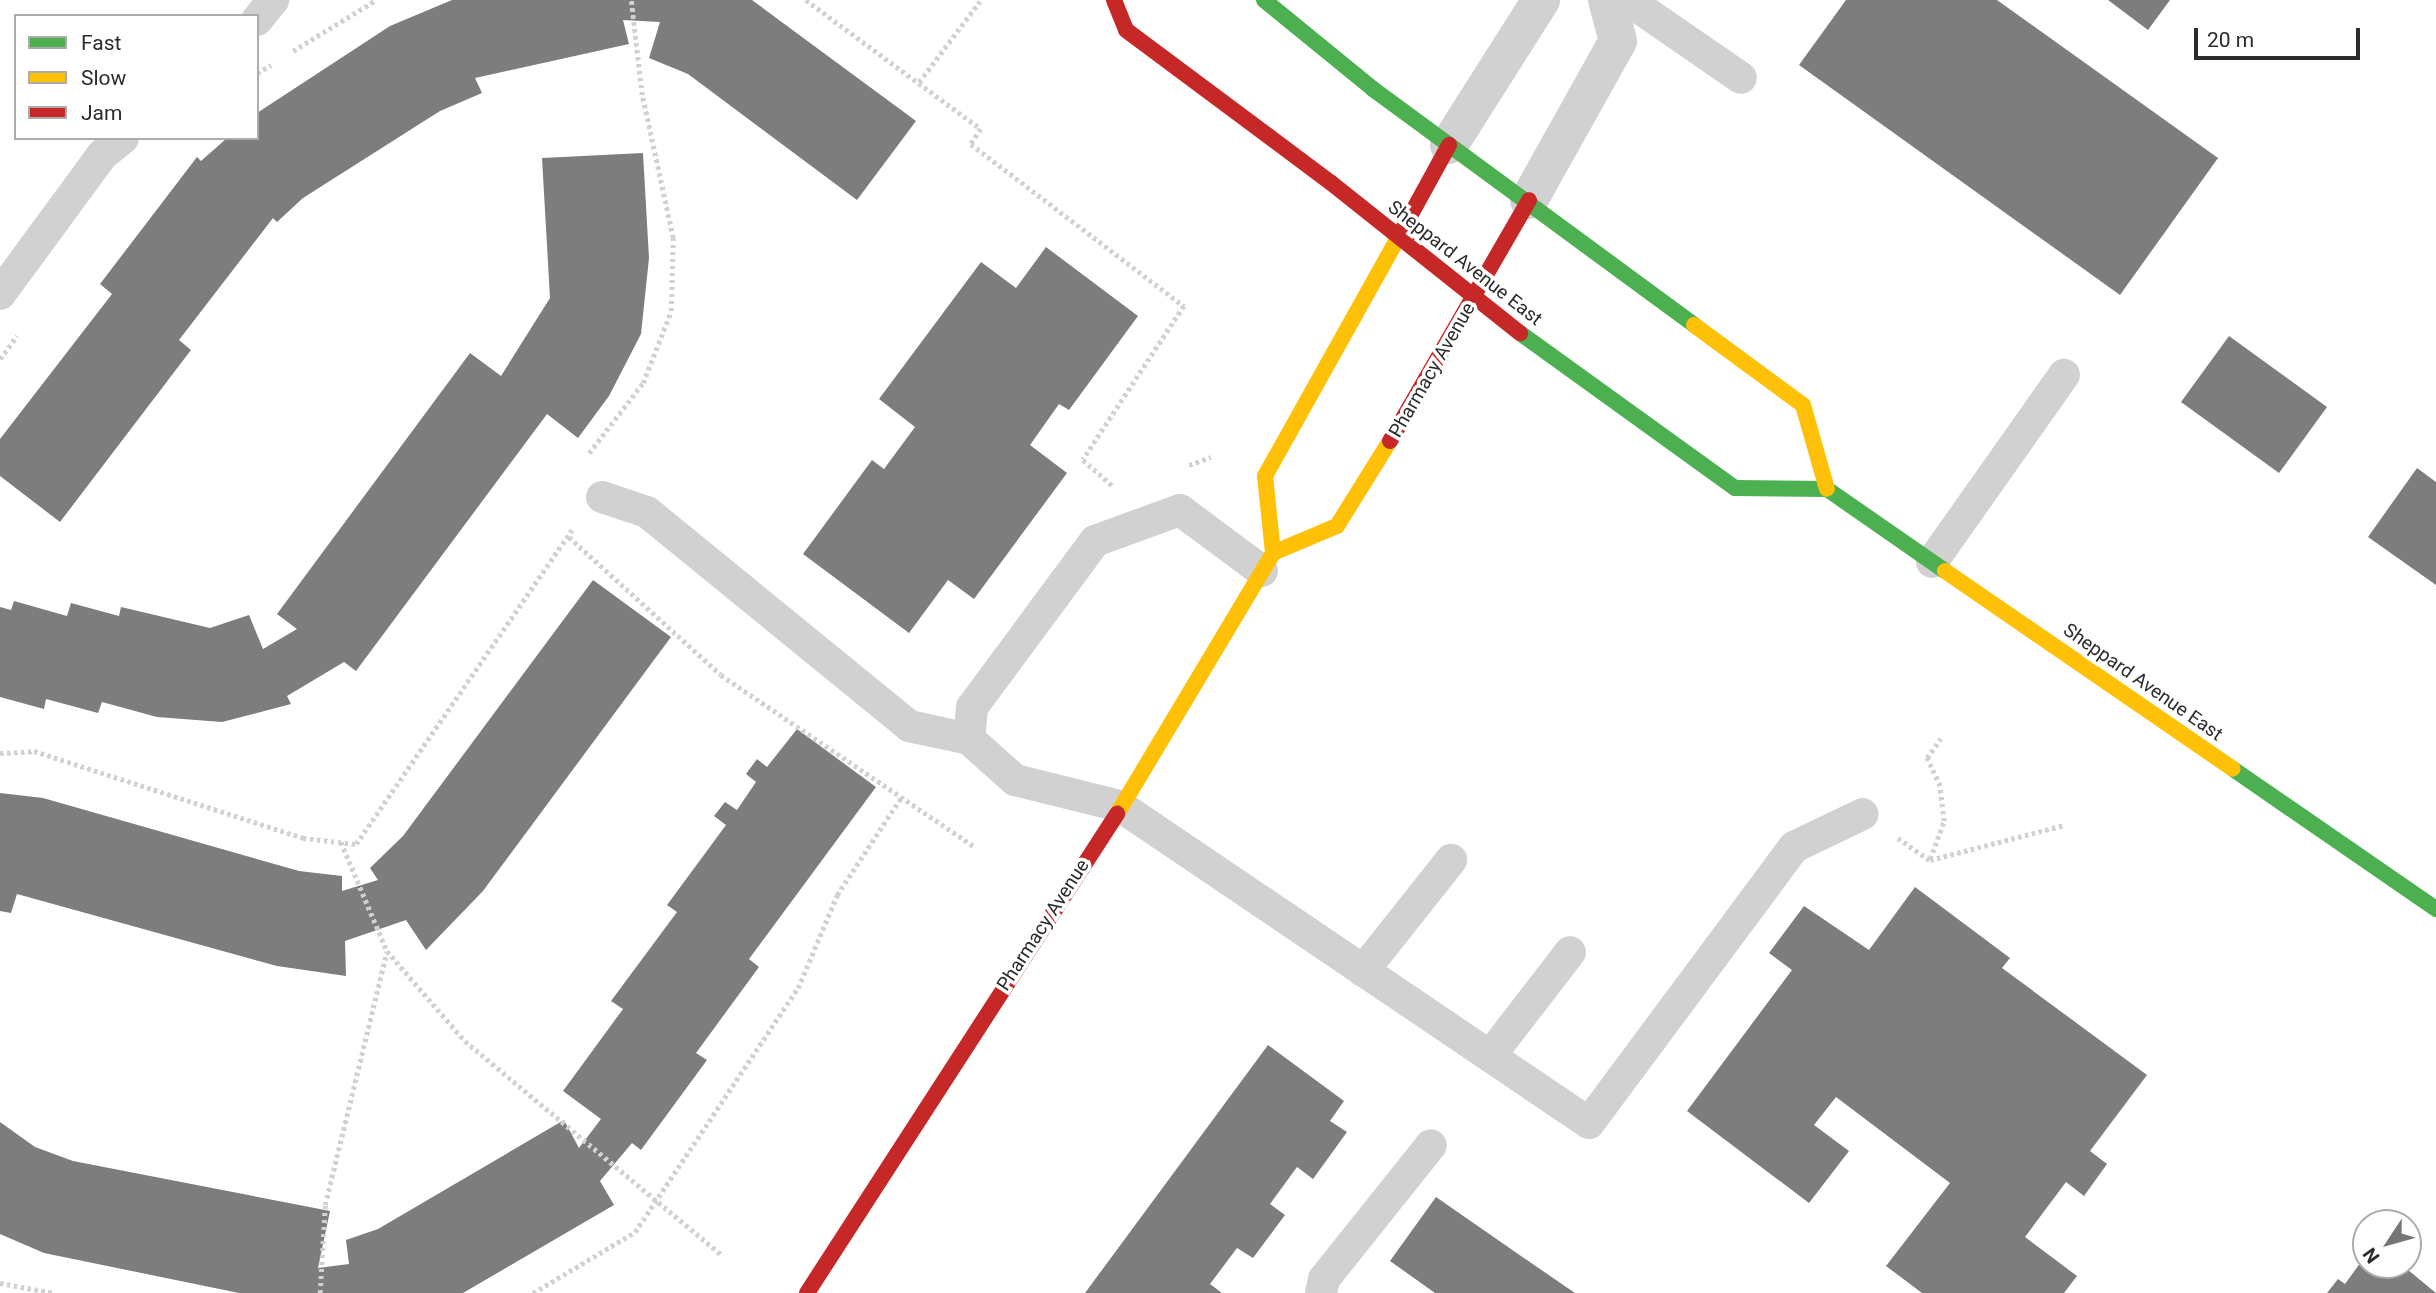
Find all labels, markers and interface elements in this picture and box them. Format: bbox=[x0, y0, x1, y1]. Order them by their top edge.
legend bbox=[14, 14, 259, 140]
scale bar bbox=[2198, 14, 2364, 58]
text: 20 m bbox=[2207, 28, 2254, 52]
text: Fast bbox=[81, 31, 121, 55]
text: Slow bbox=[81, 66, 126, 90]
text: Jam bbox=[81, 101, 122, 125]
street label: Sheppard Avenue East bbox=[1383, 196, 1547, 330]
street label: Pharmacy Avenue bbox=[1384, 298, 1480, 442]
street label: Sheppard Avenue East bbox=[2059, 618, 2227, 746]
street label: Pharmacy Avenue bbox=[992, 855, 1094, 995]
north arrow bbox=[2352, 1209, 2422, 1279]
text: N bbox=[2358, 1243, 2384, 1268]

